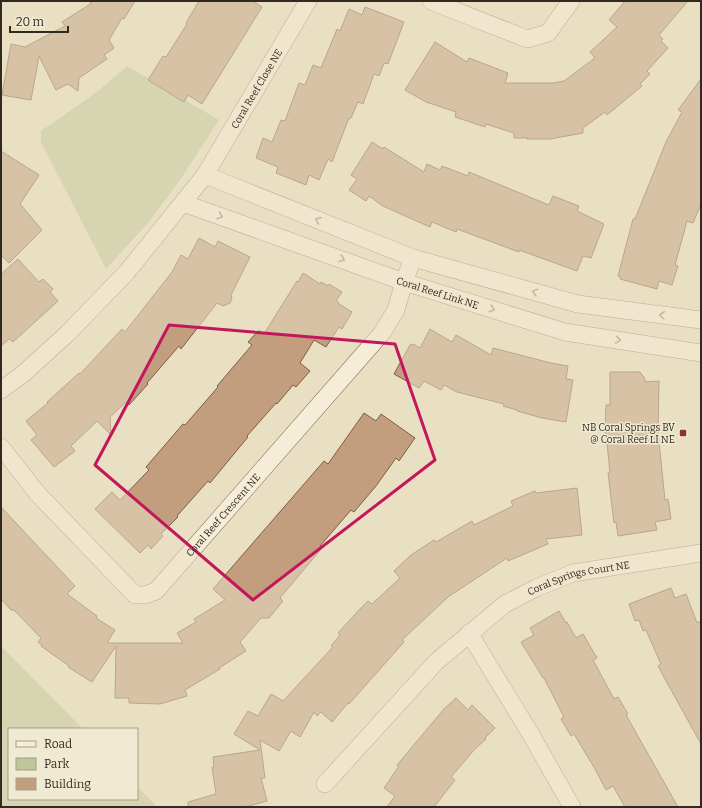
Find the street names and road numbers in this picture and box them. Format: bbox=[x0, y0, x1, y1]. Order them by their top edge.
street label: Coral Reef Close NE bbox=[229, 47, 285, 131]
street label: Coral Reef Link NE bbox=[395, 275, 480, 312]
street label: Coral Reef Crescent NE bbox=[184, 471, 263, 559]
street label: Coral Springs Court NE bbox=[526, 559, 631, 598]

